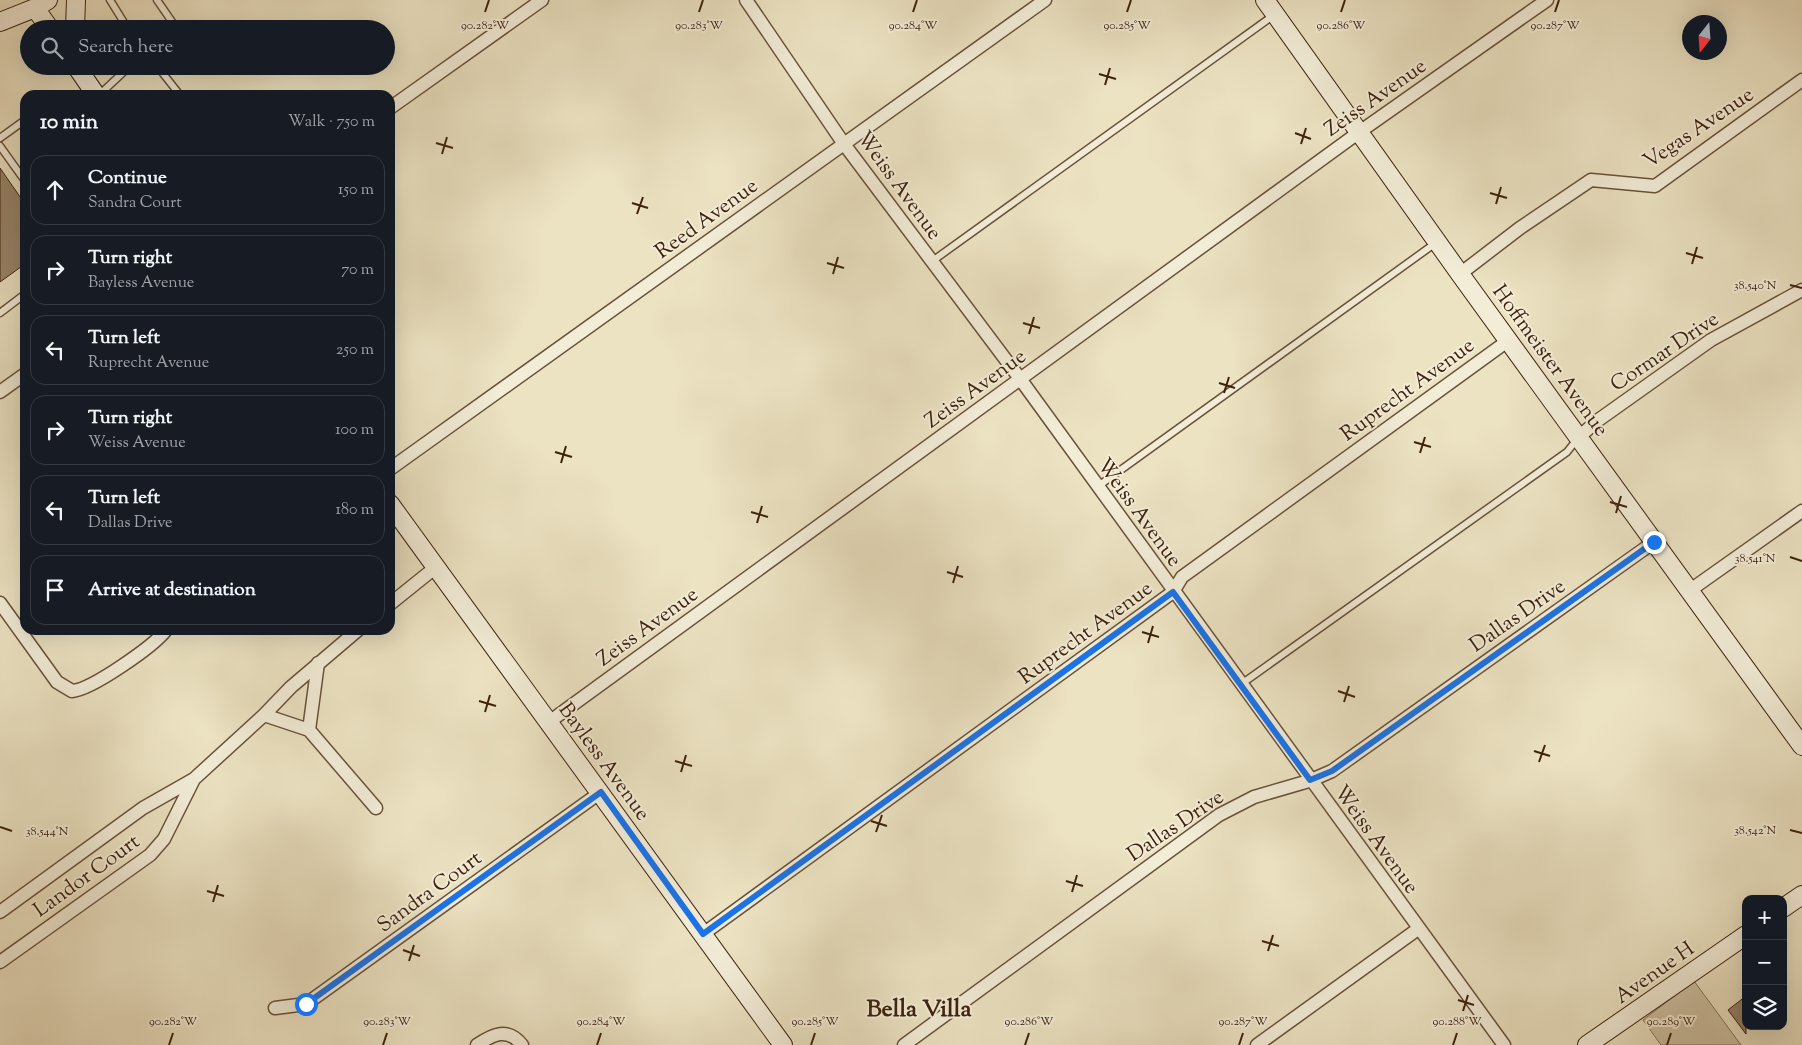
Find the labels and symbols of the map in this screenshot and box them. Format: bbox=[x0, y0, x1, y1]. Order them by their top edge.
north arrow bbox=[1682, 15, 1727, 60]
text: 90.282°W bbox=[461, 17, 510, 35]
text: 90.283°W bbox=[675, 17, 724, 35]
text: 90.284°W bbox=[889, 17, 938, 35]
text: 90.285°W bbox=[1103, 17, 1151, 35]
text: 90.286°W bbox=[1317, 17, 1366, 35]
text: 90.287°W bbox=[1531, 17, 1580, 35]
street label: Zeiss Avenue bbox=[1319, 52, 1433, 145]
street label: Vegas Avenue bbox=[1638, 81, 1760, 177]
street label: Weiss Avenue bbox=[849, 126, 948, 247]
street label: Reed Avenue bbox=[650, 172, 765, 267]
text: 38.540°N bbox=[1734, 277, 1777, 295]
street label: Hoffmeister Avenue bbox=[1484, 279, 1615, 443]
street label: Cormar Drive bbox=[1605, 305, 1725, 400]
street label: Ruprecht Avenue bbox=[1335, 332, 1481, 450]
street label: Zeiss Avenue bbox=[919, 343, 1033, 437]
street label: Weiss Avenue bbox=[1089, 453, 1188, 574]
route end bbox=[1643, 531, 1666, 554]
text: 38.541°N bbox=[1735, 550, 1776, 568]
street label: Dallas Drive bbox=[1464, 573, 1572, 661]
street label: Ruprecht Avenue bbox=[1013, 575, 1159, 693]
street label: Zeiss Avenue bbox=[591, 581, 705, 675]
street label: Bayless Avenue bbox=[550, 697, 657, 827]
street label: Weiss Avenue bbox=[1326, 780, 1425, 901]
street label: Dallas Drive bbox=[1122, 783, 1231, 870]
text: 38.542°N bbox=[1734, 822, 1776, 840]
text: 38.544°N bbox=[26, 823, 69, 841]
street label: Landor Court bbox=[28, 828, 147, 925]
street label: Sandra Court bbox=[372, 844, 489, 941]
street label: Avenue H bbox=[1609, 935, 1701, 1012]
route start bbox=[295, 993, 318, 1016]
district label: Bella Villa bbox=[867, 993, 972, 1027]
text: 90.282°W bbox=[149, 1013, 198, 1031]
text: 90.283°W bbox=[363, 1013, 412, 1031]
text: 90.284°W bbox=[577, 1013, 626, 1031]
text: 90.285°W bbox=[791, 1013, 839, 1031]
text: 90.286°W bbox=[1005, 1013, 1054, 1031]
text: 90.287°W bbox=[1219, 1013, 1268, 1031]
text: 90.288°W bbox=[1433, 1013, 1482, 1031]
text: 90.289°W bbox=[1647, 1013, 1696, 1031]

